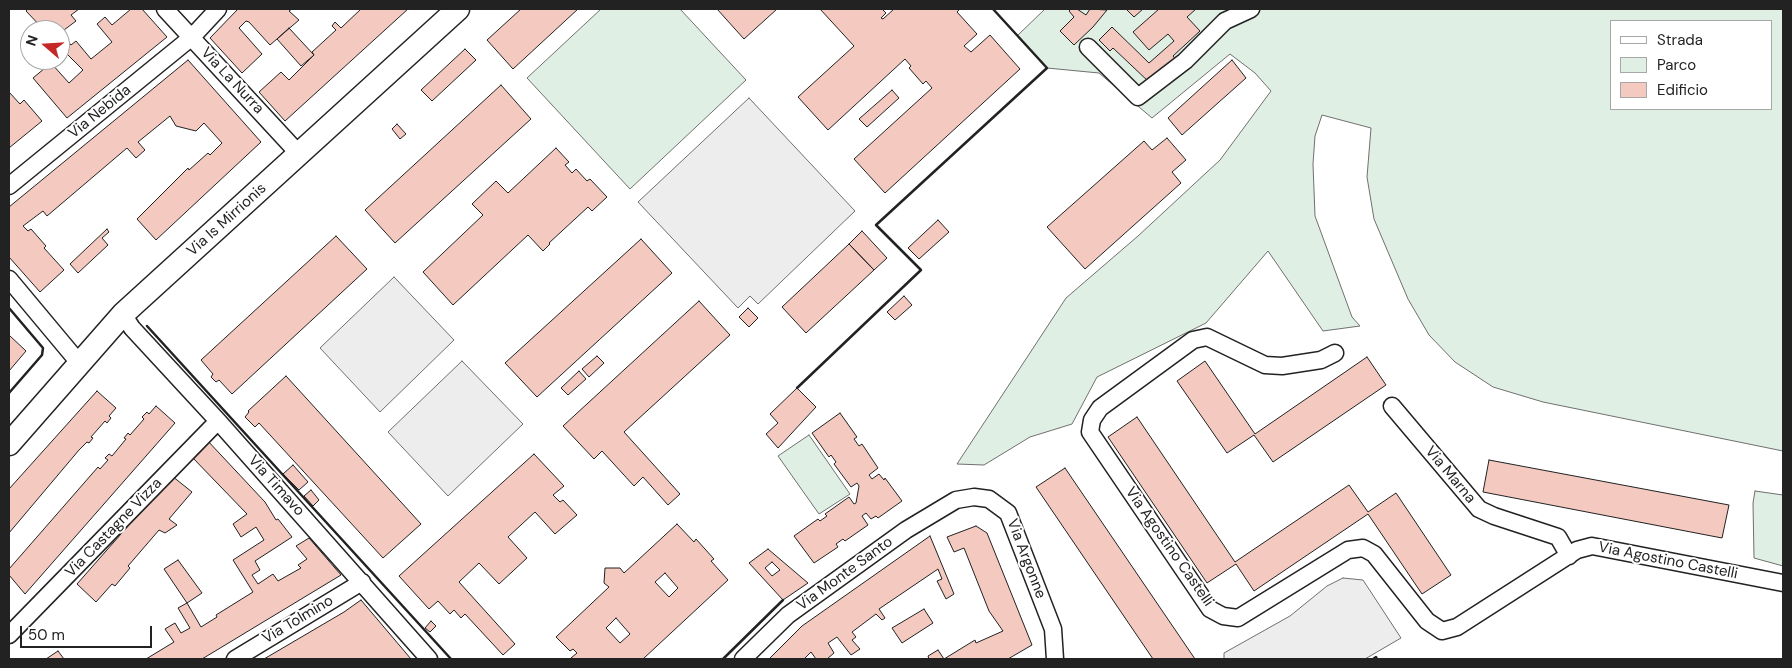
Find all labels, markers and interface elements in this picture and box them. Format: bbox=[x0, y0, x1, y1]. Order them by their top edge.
north arrow bbox=[20, 20, 70, 70]
legend bbox=[1610, 20, 1772, 110]
text: Strada bbox=[1657, 30, 1703, 50]
text: N bbox=[22, 33, 42, 48]
street label: Via La Nurra bbox=[197, 44, 267, 118]
text: Parco bbox=[1657, 55, 1696, 75]
text: Edificio bbox=[1657, 80, 1708, 100]
street label: Via Nebida bbox=[65, 81, 135, 143]
street label: Via Is Mirrionis bbox=[184, 180, 270, 260]
street label: Via Marna bbox=[1421, 443, 1479, 507]
street label: Via Timavo bbox=[244, 452, 308, 520]
street label: Via Castagne Vizza bbox=[62, 475, 166, 581]
street label: Via Agostino Castelli bbox=[1121, 484, 1217, 610]
street label: Via Argonne bbox=[1003, 517, 1049, 601]
street label: Via Monte Santo bbox=[794, 533, 896, 615]
street label: Via Agostino Castelli bbox=[1597, 539, 1739, 583]
street label: Via Tolmino bbox=[259, 592, 337, 648]
scale bar bbox=[22, 616, 155, 648]
text: 50 m bbox=[28, 625, 65, 645]

